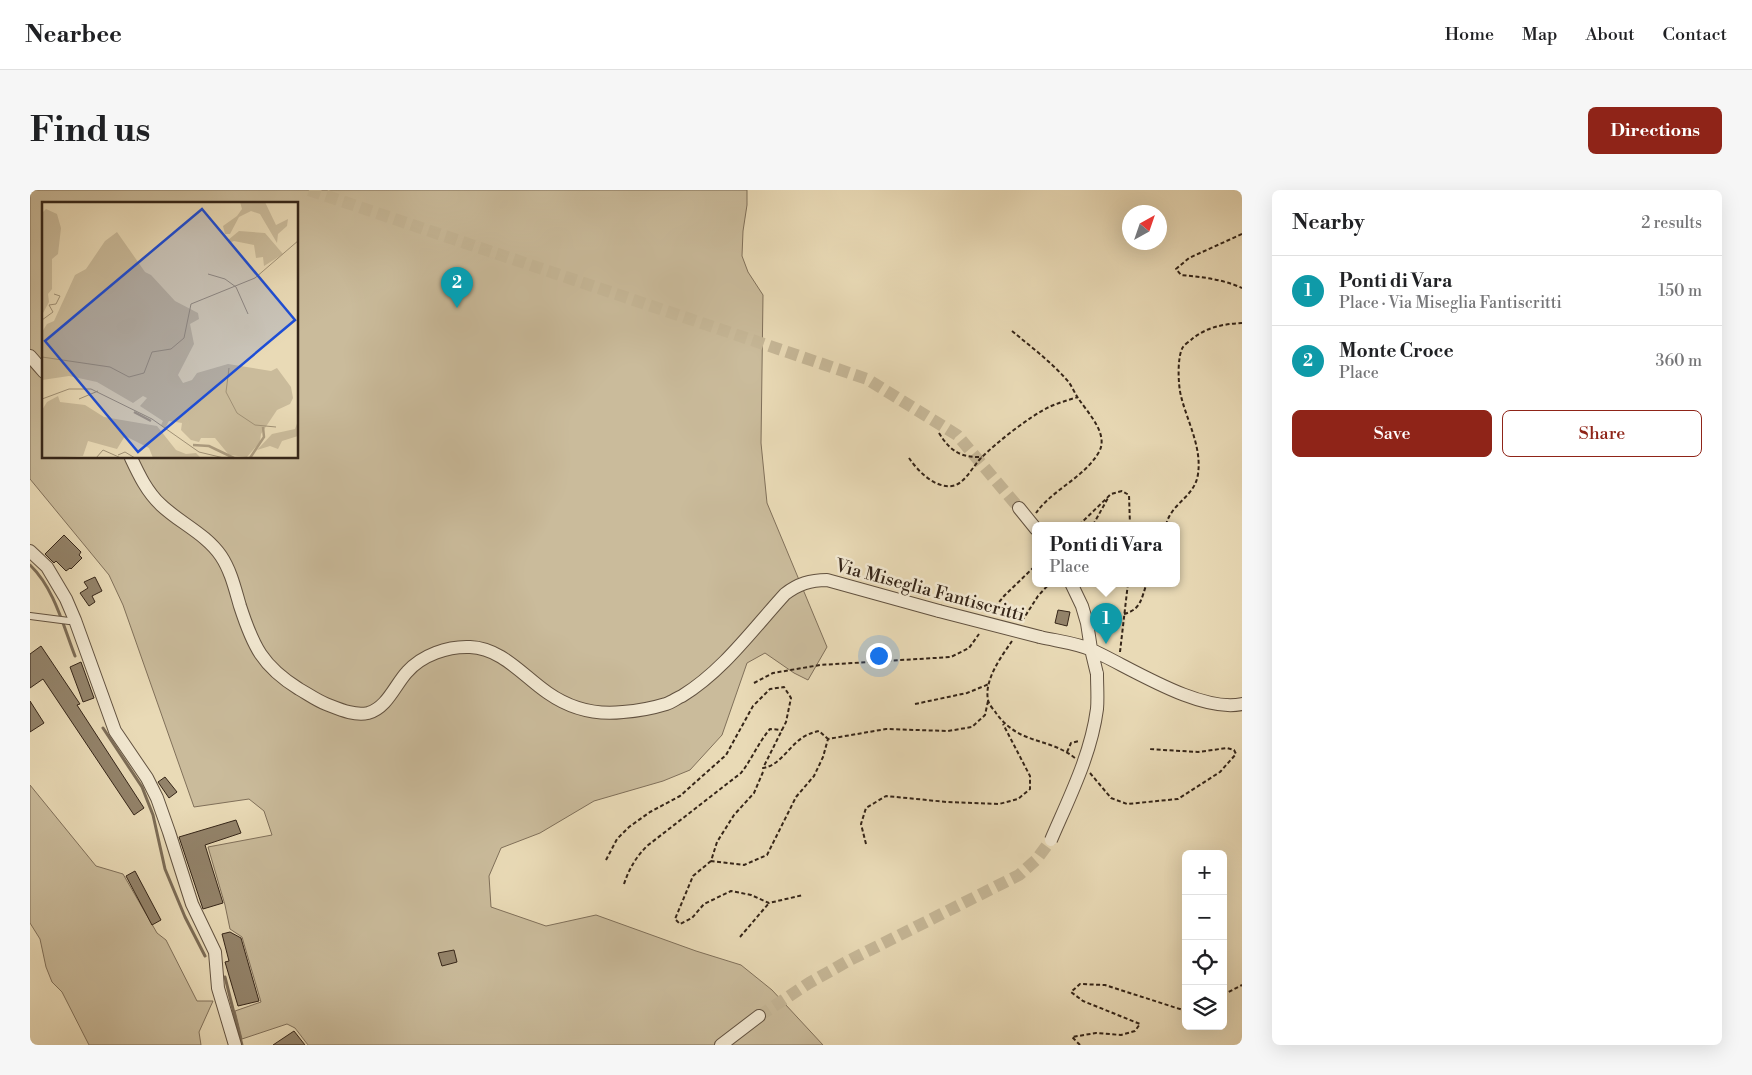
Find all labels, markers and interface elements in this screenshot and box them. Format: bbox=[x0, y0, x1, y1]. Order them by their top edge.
text: Nearbee bbox=[25, 20, 122, 50]
text: Home bbox=[1445, 23, 1494, 46]
text: Map bbox=[1522, 23, 1558, 46]
text: About bbox=[1586, 23, 1635, 46]
text: Contact bbox=[1663, 23, 1727, 46]
button: Directions bbox=[1588, 107, 1722, 154]
text: Find us bbox=[30, 109, 150, 152]
inset map bbox=[42, 202, 299, 459]
north arrow bbox=[1122, 205, 1167, 250]
text: Nearby bbox=[1292, 210, 1365, 236]
text: 2 results bbox=[1641, 213, 1702, 233]
pin: 2 bbox=[441, 267, 473, 308]
text: Ponti di Vara bbox=[1339, 269, 1452, 293]
text: 1 bbox=[1304, 281, 1312, 301]
text: 150 m bbox=[1658, 281, 1702, 301]
text: Place · Via Miseglia Fantiscritti bbox=[1339, 293, 1562, 313]
text: Monte Croce bbox=[1339, 339, 1454, 363]
text: 2 bbox=[1303, 351, 1313, 371]
text: 360 m bbox=[1656, 351, 1702, 371]
text: Place bbox=[1339, 363, 1379, 383]
button: Save bbox=[1292, 410, 1492, 457]
button: Share bbox=[1502, 410, 1702, 457]
popup bbox=[1032, 522, 1180, 587]
text: Ponti di Vara bbox=[1049, 533, 1163, 557]
street label: Via Miseglia Fantiscritti bbox=[832, 554, 1027, 627]
text: Place bbox=[1049, 557, 1089, 577]
pin: 1 bbox=[1090, 603, 1122, 644]
your location bbox=[866, 643, 892, 669]
map controls bbox=[1182, 850, 1227, 1030]
button: + bbox=[1182, 850, 1227, 895]
button: − bbox=[1182, 895, 1227, 940]
button: locate bbox=[1182, 940, 1227, 985]
button: layers bbox=[1182, 985, 1227, 1030]

